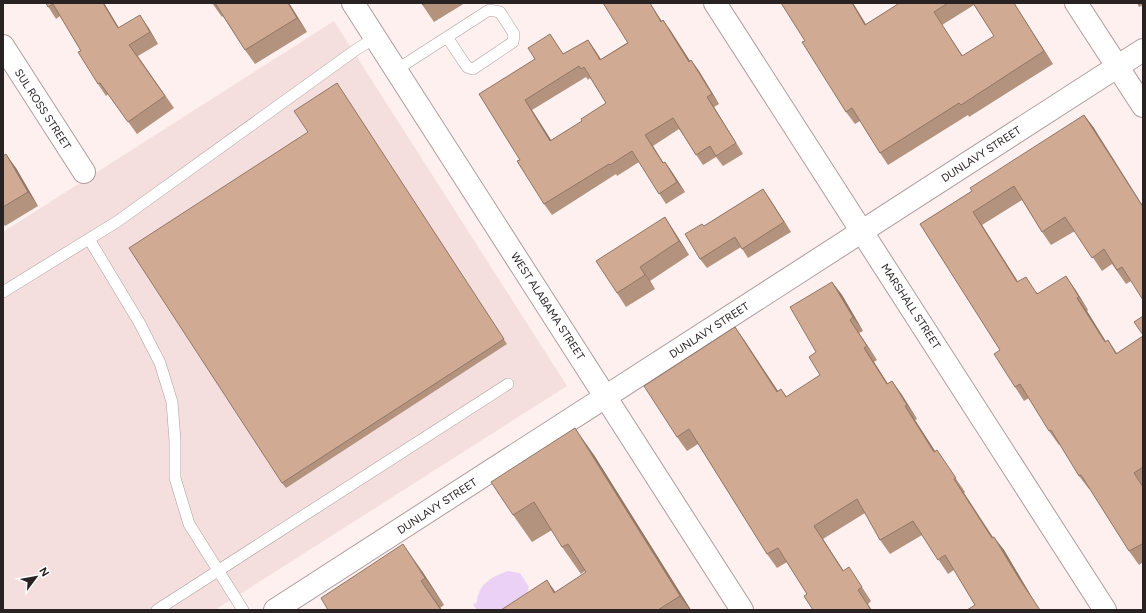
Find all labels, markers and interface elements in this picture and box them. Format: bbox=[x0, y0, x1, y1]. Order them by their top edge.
street label: SUL ROSS STREET bbox=[12, 67, 73, 152]
street label: DUNLAVY STREET bbox=[939, 124, 1024, 185]
street label: WEST ALABAMA STREET bbox=[508, 250, 587, 363]
street label: MARSHALL STREET bbox=[878, 261, 943, 351]
street label: DUNLAVY STREET bbox=[667, 300, 752, 361]
street label: DUNLAVY STREET bbox=[395, 476, 480, 537]
north arrow bbox=[16, 557, 56, 597]
text: N bbox=[36, 565, 52, 579]

